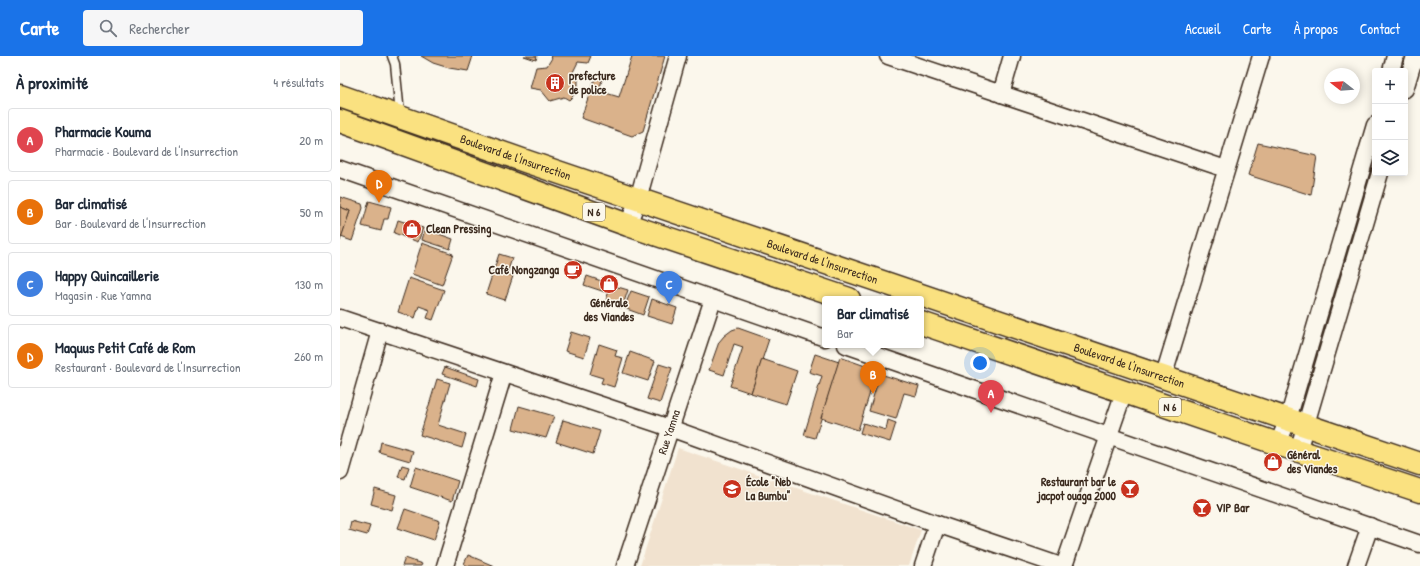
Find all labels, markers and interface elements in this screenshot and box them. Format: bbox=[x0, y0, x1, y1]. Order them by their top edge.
search box bbox=[83, 10, 363, 46]
text: Carte bbox=[20, 15, 59, 41]
icon: search bbox=[97, 17, 119, 39]
text: Rechercher bbox=[129, 18, 190, 39]
text: Accueil bbox=[1185, 19, 1221, 38]
text: Carte bbox=[1243, 19, 1272, 38]
text: À propos bbox=[1294, 19, 1338, 38]
text: Contact bbox=[1360, 19, 1400, 38]
place label: prefecture de police bbox=[569, 67, 616, 99]
north arrow bbox=[1324, 68, 1360, 104]
map controls bbox=[1372, 68, 1408, 176]
button: + bbox=[1372, 68, 1408, 104]
text: À proximité bbox=[16, 71, 88, 94]
building icon: prefecture de police bbox=[544, 72, 566, 94]
text: 4 résultats bbox=[273, 73, 324, 91]
button: − bbox=[1372, 104, 1408, 140]
text: Pharmacie Kouma bbox=[55, 121, 151, 142]
street label: Boulevard de l'Insurrection bbox=[458, 130, 573, 184]
text: A bbox=[27, 131, 33, 149]
text: 20 m bbox=[299, 131, 323, 149]
button: layers bbox=[1372, 140, 1408, 176]
text: Pharmacie · Boulevard de l'Insurrection bbox=[55, 142, 238, 160]
pin: D bbox=[366, 170, 392, 203]
text: Bar climatisé bbox=[55, 193, 127, 214]
text: B bbox=[27, 203, 33, 221]
text: 50 m bbox=[300, 203, 323, 221]
road number: N 6 bbox=[583, 203, 605, 221]
text: Bar · Boulevard de l'Insurrection bbox=[55, 214, 206, 232]
shop icon: Clean Pressing bbox=[401, 218, 423, 240]
place label: Clean Pressing bbox=[426, 220, 492, 238]
street label: Boulevard de l'Insurrection bbox=[765, 234, 880, 288]
cafe icon: Café Nongzanga bbox=[562, 259, 584, 281]
place label: Café Nongzanga bbox=[489, 261, 559, 279]
text: Happy Quincaillerie bbox=[55, 265, 159, 286]
pin: C bbox=[656, 271, 682, 304]
shop icon: Générale des Viandes bbox=[598, 273, 620, 295]
text: C bbox=[26, 275, 34, 293]
text: 130 m bbox=[295, 275, 323, 293]
text: Magasin · Rue Yamna bbox=[55, 286, 151, 304]
place label: Générale des Viandes bbox=[584, 294, 635, 325]
popup bbox=[822, 296, 924, 348]
text: Bar climatisé bbox=[837, 303, 909, 324]
text: Bar bbox=[837, 324, 854, 342]
text: Maquus Petit Café de Rom bbox=[55, 337, 196, 358]
street label: Boulevard de l'Insurrection bbox=[1072, 338, 1187, 392]
text: D bbox=[27, 347, 33, 365]
text: 260 m bbox=[294, 347, 323, 365]
your location bbox=[970, 353, 990, 373]
text: Restaurant · Boulevard de l'Insurrection bbox=[55, 358, 241, 376]
pin: B bbox=[860, 361, 886, 394]
pin: A bbox=[978, 380, 1004, 413]
road number: N 6 bbox=[1159, 398, 1181, 416]
street label: Rue Yamna bbox=[653, 407, 684, 457]
place label: Général des Viandes bbox=[1287, 446, 1338, 477]
shop icon: Général des Viandes bbox=[1262, 451, 1284, 473]
place label: École "Neb La Bumbu" bbox=[746, 473, 791, 504]
place label: Restaurant bar le jacpot ouaga 2000 bbox=[1036, 473, 1117, 505]
school or university icon: École "Neb La Bumbu" bbox=[721, 478, 743, 500]
bar icon: Restaurant bar le jacpot ouaga 2000 bbox=[1119, 478, 1141, 500]
bar icon: VIP Bar bbox=[1191, 497, 1213, 519]
place label: VIP Bar bbox=[1216, 499, 1250, 516]

